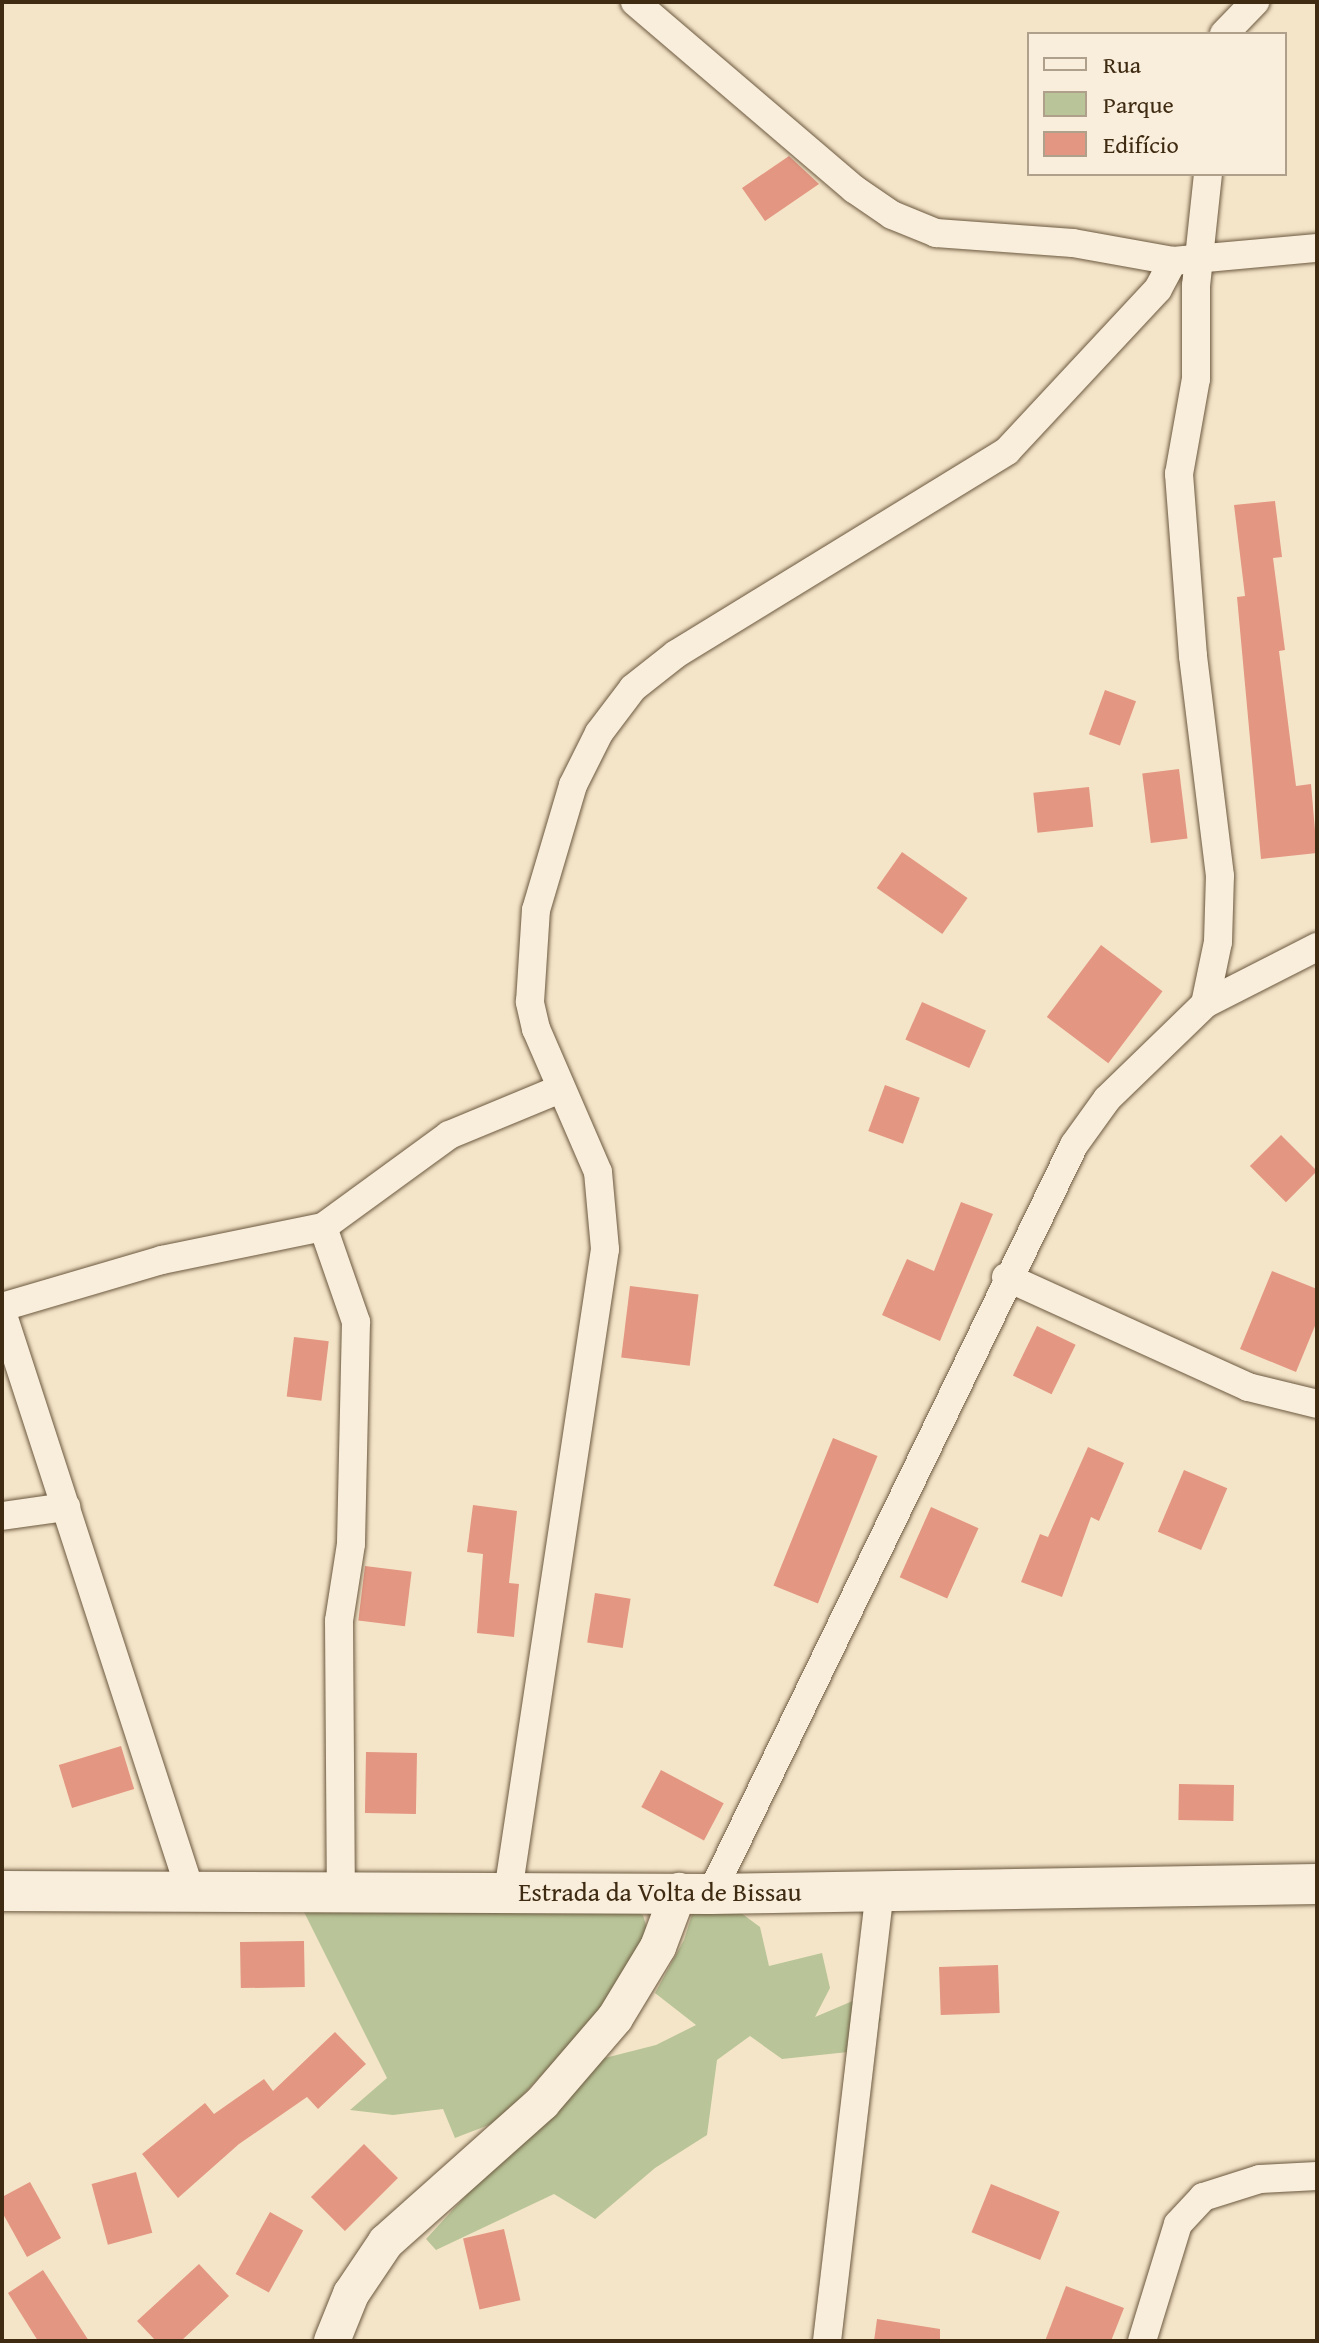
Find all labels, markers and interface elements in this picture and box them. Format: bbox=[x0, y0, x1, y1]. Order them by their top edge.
legend bbox=[1027, 32, 1287, 176]
text: Rua bbox=[1103, 47, 1141, 82]
text: Parque bbox=[1103, 87, 1174, 122]
text: Edifício bbox=[1103, 127, 1179, 162]
street label: Estrada da Volta de Bissau bbox=[518, 1876, 802, 1908]

